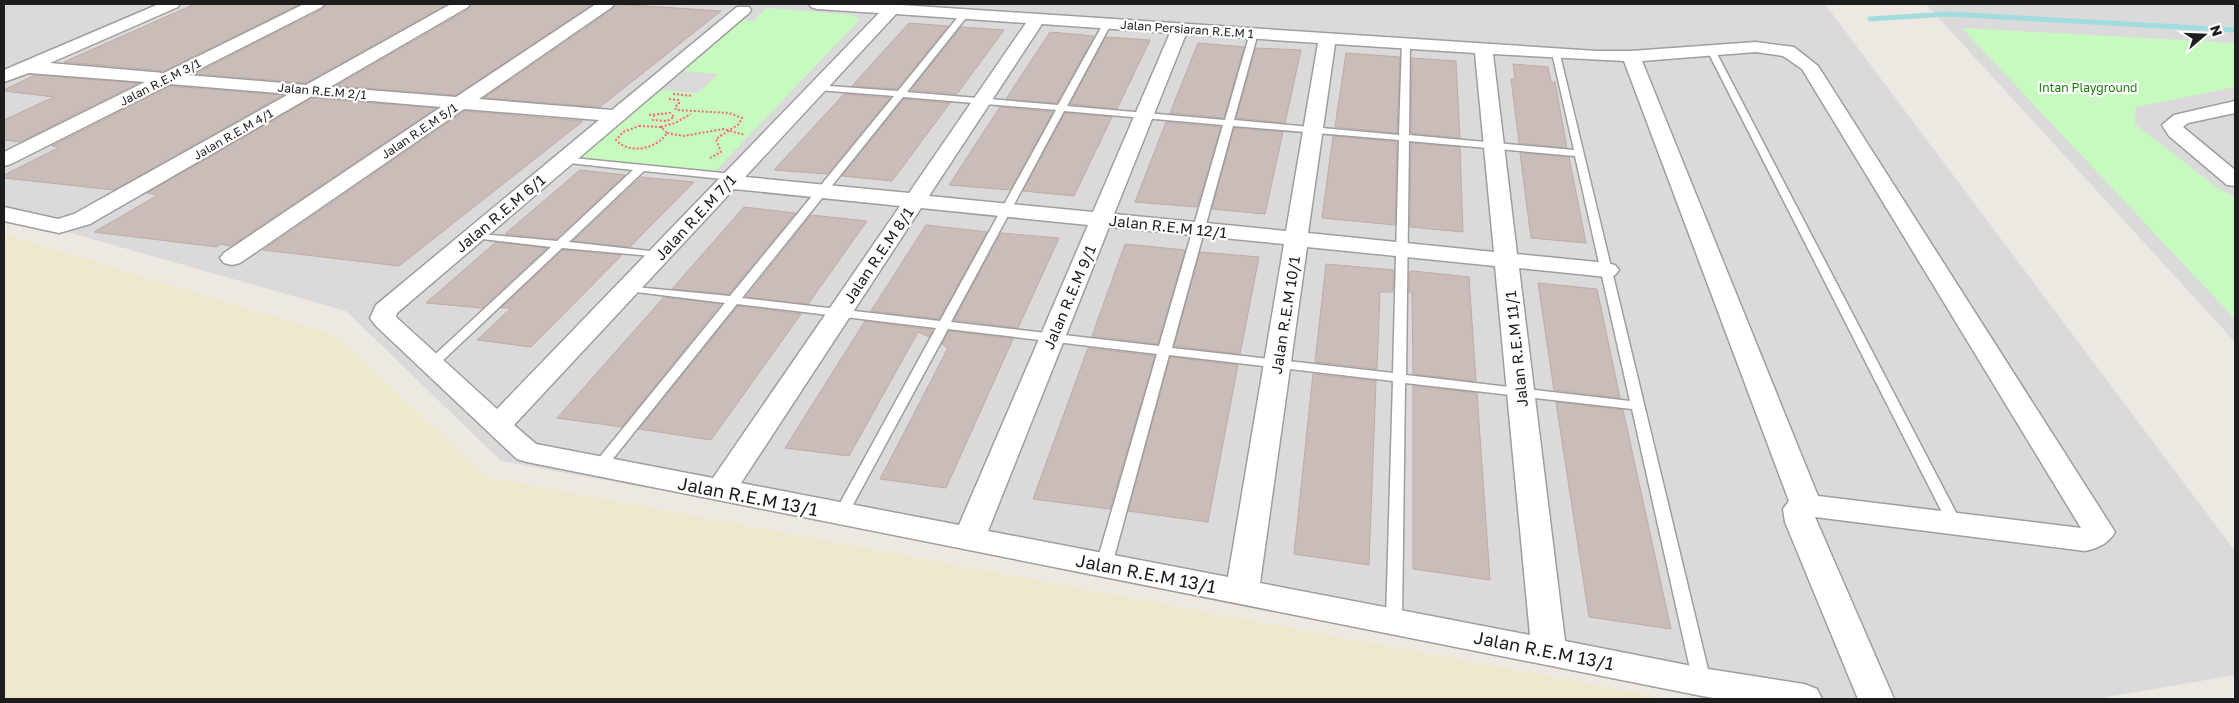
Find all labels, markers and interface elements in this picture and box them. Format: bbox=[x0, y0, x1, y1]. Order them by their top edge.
north arrow bbox=[2179, 10, 2229, 60]
street label: Jalan Persiaran R.E.M 1 bbox=[1120, 17, 1254, 41]
text: N bbox=[2207, 23, 2227, 38]
street label: Jalan R.E.M 3/1 bbox=[117, 55, 203, 109]
street label: Jalan R.E.M 2/1 bbox=[277, 80, 367, 102]
park label: Intan Playground bbox=[2039, 80, 2137, 95]
street label: Jalan R.E.M 5/1 bbox=[378, 100, 460, 162]
street label: Jalan R.E.M 4/1 bbox=[191, 105, 276, 163]
street label: Jalan R.E.M 6/1 bbox=[451, 170, 549, 256]
street label: Jalan R.E.M 7/1 bbox=[651, 170, 739, 264]
street label: Jalan R.E.M 8/1 bbox=[839, 204, 917, 306]
street label: Jalan R.E.M 12/1 bbox=[1108, 211, 1228, 241]
street label: Jalan R.E.M 9/1 bbox=[1039, 242, 1099, 352]
street label: Jalan R.E.M 10/1 bbox=[1267, 255, 1303, 375]
street label: Jalan R.E.M 11/1 bbox=[1501, 290, 1531, 408]
street label: Jalan R.E.M 13/1 bbox=[676, 472, 820, 520]
street label: Jalan R.E.M 13/1 bbox=[1074, 549, 1218, 597]
street label: Jalan R.E.M 13/1 bbox=[1472, 626, 1616, 674]

